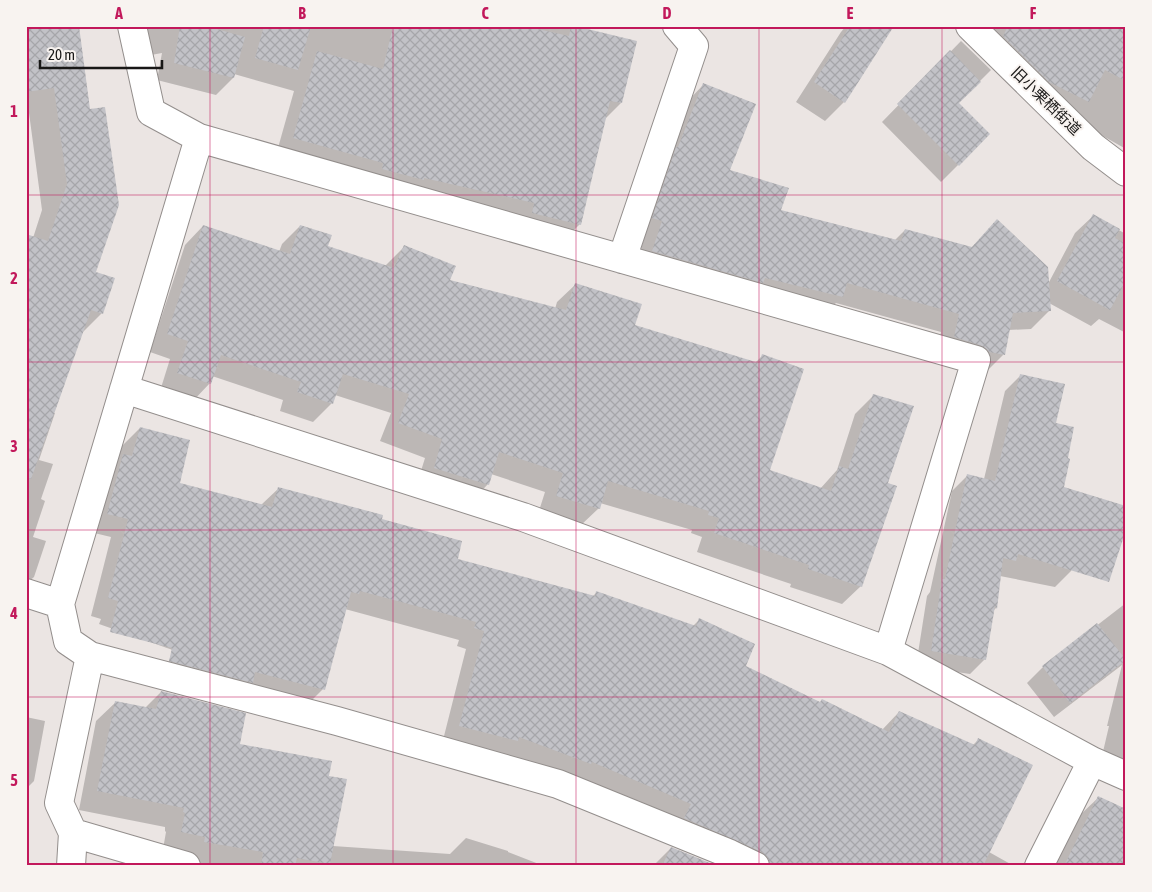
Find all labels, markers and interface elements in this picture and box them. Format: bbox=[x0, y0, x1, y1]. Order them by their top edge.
text: A bbox=[114, 4, 123, 22]
text: B bbox=[298, 4, 306, 22]
text: C bbox=[481, 4, 489, 22]
text: D bbox=[663, 4, 672, 22]
text: E bbox=[847, 4, 854, 22]
text: F bbox=[1030, 4, 1037, 22]
scale bar bbox=[40, 38, 162, 70]
text: 20 m bbox=[48, 46, 75, 63]
street label: 旧小栗栖街道 bbox=[1008, 63, 1085, 138]
text: 1 bbox=[10, 102, 18, 120]
text: 2 bbox=[10, 269, 18, 287]
text: 3 bbox=[10, 437, 18, 455]
text: 4 bbox=[9, 604, 18, 622]
text: 5 bbox=[10, 771, 18, 789]

